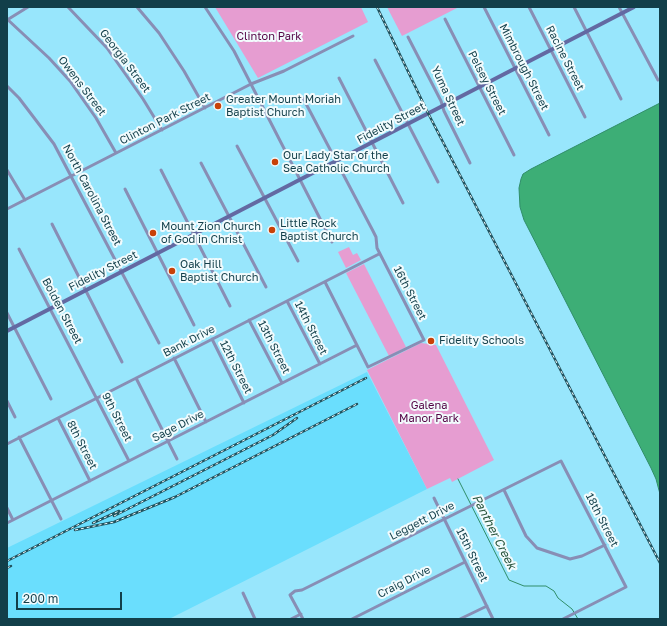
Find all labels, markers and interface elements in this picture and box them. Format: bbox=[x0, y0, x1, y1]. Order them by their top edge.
street label: Mimbrough Street bbox=[497, 22, 551, 112]
street label: Racine Street bbox=[543, 23, 587, 93]
street label: Georgia Street bbox=[97, 27, 153, 95]
park label: Clinton Park bbox=[237, 30, 301, 44]
street label: Pelsey Street bbox=[465, 49, 509, 117]
street label: Owens Street bbox=[55, 54, 109, 118]
street label: Yuma Street bbox=[428, 64, 468, 128]
street label: Clinton Park Street bbox=[117, 90, 213, 148]
place label: Greater Mount Moriah Baptist Church bbox=[226, 93, 341, 119]
street label: Fidelity Street bbox=[355, 100, 427, 146]
marker: Greater Mount Moriah Baptist Church bbox=[213, 101, 223, 111]
street label: North Carolina Street bbox=[60, 142, 124, 248]
place label: Our Lady Star of the Sea Catholic Church bbox=[283, 149, 390, 175]
marker: Our Lady Star of the Sea Catholic Church bbox=[270, 157, 280, 167]
place label: Little Rock Baptist Church bbox=[280, 217, 359, 243]
place label: Mount Zion Church of God in Christ bbox=[161, 220, 261, 246]
marker: Little Rock Baptist Church bbox=[267, 225, 277, 235]
marker: Mount Zion Church of God in Christ bbox=[148, 228, 158, 238]
street label: Fidelity Street bbox=[67, 248, 139, 294]
place label: Oak Hill Baptist Church bbox=[180, 258, 259, 284]
street label: 16th Street bbox=[391, 264, 429, 322]
marker: Oak Hill Baptist Church bbox=[167, 266, 177, 276]
street label: Bolden Street bbox=[39, 276, 85, 346]
street label: 14th Street bbox=[292, 299, 330, 357]
street label: 13th Street bbox=[255, 318, 293, 376]
street label: Bank Drive bbox=[161, 322, 217, 360]
place label: Fidelity Schools bbox=[439, 334, 524, 348]
marker: Fidelity Schools bbox=[426, 336, 436, 346]
street label: 12th Street bbox=[217, 338, 255, 396]
street label: 9th Street bbox=[99, 390, 135, 444]
park label: Galena Manor Park bbox=[399, 399, 459, 425]
street label: Sage Drive bbox=[150, 407, 206, 445]
street label: 8th Street bbox=[64, 418, 100, 472]
street label: 18th Street bbox=[583, 491, 621, 549]
water label: Panther Creek bbox=[469, 492, 519, 572]
street label: Leggett Drive bbox=[387, 499, 457, 543]
street label: 15th Street bbox=[453, 526, 491, 584]
street label: Craig Drive bbox=[375, 563, 433, 601]
scale bar bbox=[18, 584, 124, 610]
text: 200 m bbox=[23, 591, 58, 606]

